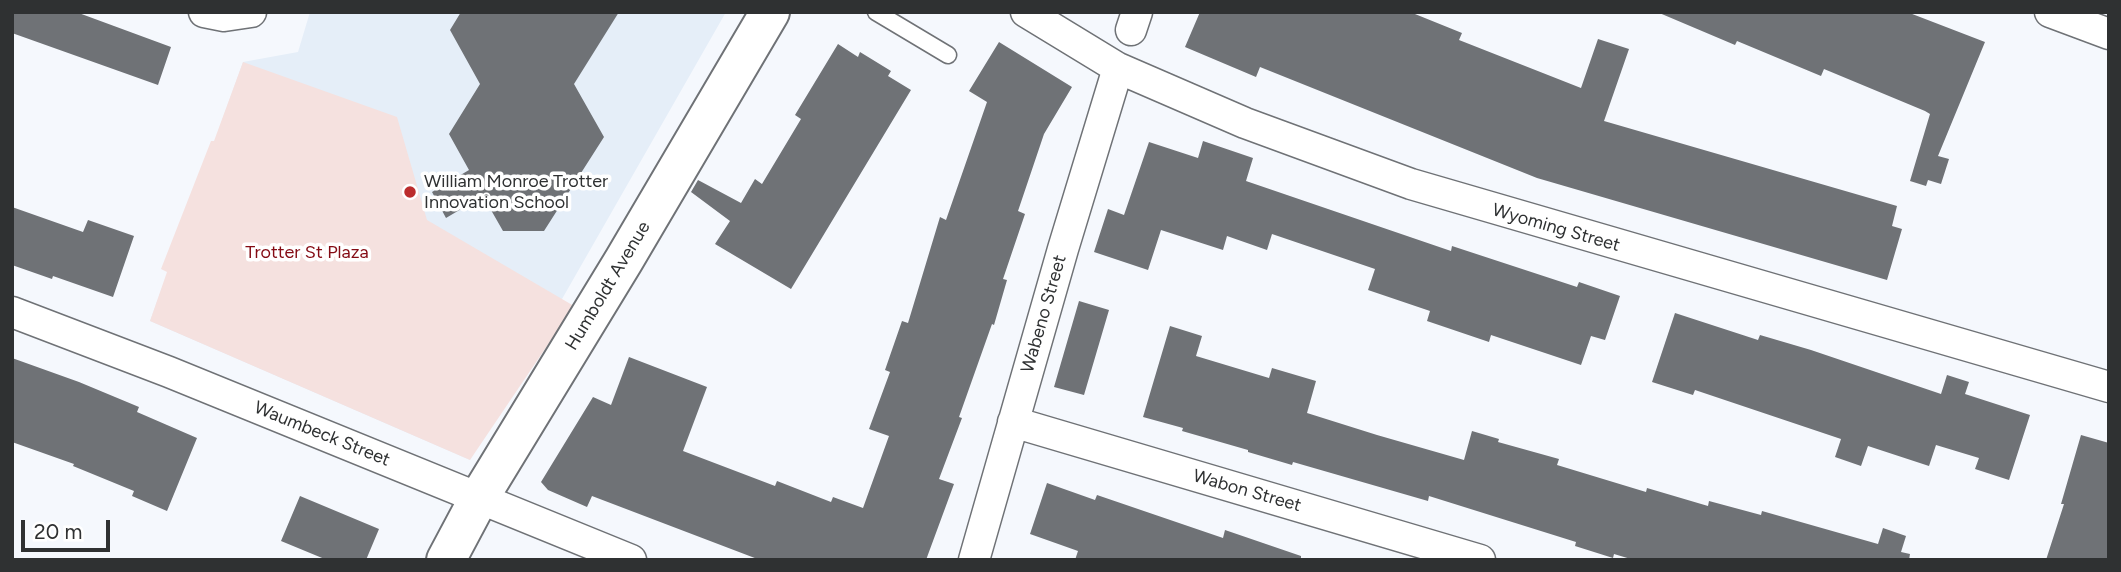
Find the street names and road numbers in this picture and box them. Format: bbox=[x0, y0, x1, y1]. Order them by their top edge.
street label: Wyoming Street bbox=[1490, 199, 1622, 257]
street label: Humboldt Avenue bbox=[561, 218, 655, 354]
street label: Wabeno Street bbox=[1017, 253, 1071, 375]
street label: Waumbeck Street bbox=[251, 397, 393, 471]
street label: Wabon Street bbox=[1190, 465, 1304, 517]

